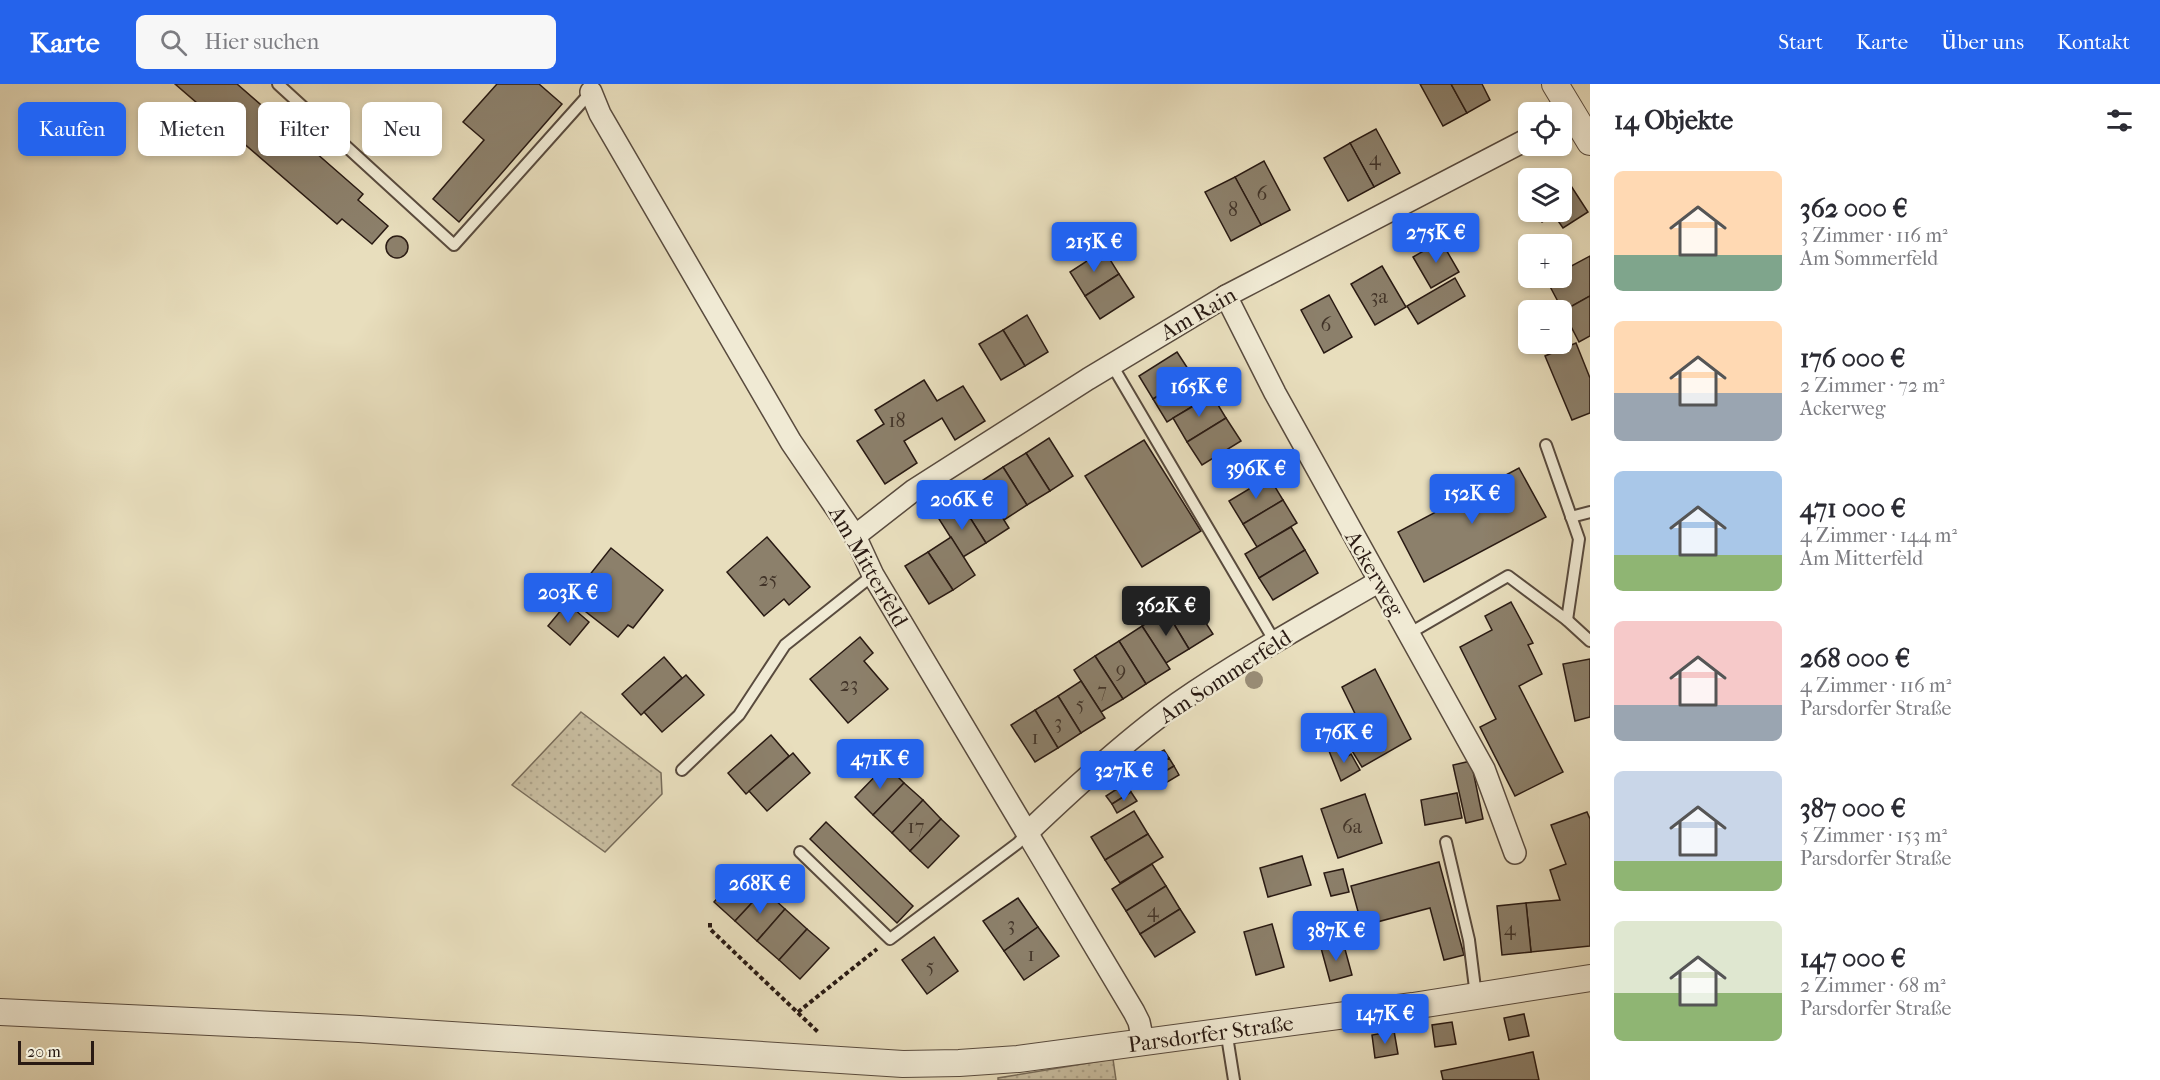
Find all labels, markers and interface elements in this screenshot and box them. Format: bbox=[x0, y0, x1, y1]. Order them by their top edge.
search box bbox=[136, 15, 556, 69]
text: Karte bbox=[30, 26, 100, 59]
icon: search bbox=[157, 26, 190, 59]
text: Hier suchen bbox=[205, 29, 319, 55]
text: Start bbox=[1778, 30, 1823, 54]
text: Karte bbox=[1856, 30, 1908, 54]
text: Über uns bbox=[1941, 30, 2024, 54]
text: Kontakt bbox=[2057, 30, 2130, 54]
chip: Kaufen bbox=[18, 102, 126, 156]
chip: Mieten bbox=[138, 102, 246, 156]
chip: Filter bbox=[258, 102, 350, 156]
chip: Neu bbox=[362, 102, 442, 156]
map controls bbox=[1518, 102, 1572, 354]
button: locate bbox=[1518, 102, 1572, 156]
icon: filters bbox=[2103, 104, 2136, 137]
text: 14 Objekte bbox=[1614, 105, 1733, 136]
house number: 4 bbox=[1369, 147, 1382, 170]
button: layers bbox=[1518, 168, 1572, 222]
house number: 6 bbox=[1257, 182, 1268, 205]
text: 362 000 € bbox=[1800, 193, 1908, 224]
icon: home bbox=[1662, 195, 1734, 267]
house number: 8 bbox=[1228, 198, 1238, 221]
pin: 275K € bbox=[1387, 213, 1485, 264]
text: 275K € bbox=[1406, 221, 1466, 244]
pin: 215K € bbox=[1045, 222, 1143, 273]
text: 3 Zimmer · 116 m² bbox=[1800, 224, 1948, 247]
text: 215K € bbox=[1066, 230, 1122, 253]
button: + bbox=[1518, 234, 1572, 288]
text: Am Sommerfeld bbox=[1800, 247, 1938, 270]
street label: Am Rain bbox=[1155, 282, 1241, 346]
house number: 3a bbox=[1370, 285, 1388, 308]
button: − bbox=[1518, 300, 1572, 354]
house number: 6 bbox=[1321, 313, 1332, 336]
text: 176 000 € bbox=[1800, 343, 1906, 374]
icon: home bbox=[1662, 345, 1734, 417]
pin: 165K € bbox=[1150, 367, 1248, 418]
text: 2 Zimmer · 72 m² bbox=[1800, 374, 1945, 397]
text: 165K € bbox=[1170, 375, 1228, 398]
text: Ackerweg bbox=[1800, 397, 1885, 420]
house number: 18 bbox=[888, 409, 906, 432]
pin: 396K € bbox=[1207, 449, 1305, 500]
text: 396K € bbox=[1226, 457, 1286, 480]
pin: 152K € bbox=[1423, 474, 1521, 525]
pin: 206K € bbox=[913, 480, 1011, 531]
text: 152K € bbox=[1444, 482, 1500, 505]
text: 206K € bbox=[931, 488, 993, 511]
text: 471 000 € bbox=[1800, 493, 1906, 524]
icon: home bbox=[1662, 495, 1734, 567]
street label: Am Mitterfeld bbox=[823, 501, 914, 632]
text: 4 Zimmer · 144 m² bbox=[1800, 524, 1957, 547]
street label: Ackerweg bbox=[1339, 525, 1409, 621]
text: Am Mitterfeld bbox=[1800, 547, 1923, 570]
house number: 25 bbox=[759, 568, 777, 591]
pin: 203K € bbox=[519, 573, 617, 624]
text: 203K € bbox=[538, 581, 598, 604]
pin: 362K € bbox=[1117, 586, 1215, 637]
text: 362K € bbox=[1136, 594, 1196, 617]
street label: Am Sommerfeld bbox=[1154, 624, 1297, 730]
text: 268 000 € bbox=[1800, 643, 1910, 674]
icon: home bbox=[1662, 645, 1734, 717]
house number: 9 bbox=[1116, 659, 1126, 682]
house number: 23 bbox=[840, 673, 858, 696]
text: 4 Zimmer · 116 m² bbox=[1800, 674, 1951, 697]
house number: 7 bbox=[1097, 679, 1107, 702]
house number: 5 bbox=[1076, 693, 1084, 716]
text: Parsdorfer Straße bbox=[1800, 697, 1951, 720]
house number: 3 bbox=[1054, 711, 1062, 734]
pin: 176K € bbox=[1295, 713, 1393, 764]
text: 176K € bbox=[1315, 721, 1373, 744]
house number: 1 bbox=[1031, 726, 1039, 749]
pin: 471K € bbox=[831, 739, 929, 790]
text: 471K € bbox=[851, 747, 909, 770]
pin: 327K € bbox=[1075, 751, 1173, 802]
text: 327K € bbox=[1095, 759, 1153, 782]
text: 387 000 € bbox=[1800, 793, 1906, 824]
icon: home bbox=[1662, 795, 1734, 867]
house number: 17 bbox=[908, 815, 925, 838]
house number: 6a bbox=[1342, 815, 1363, 838]
text: 5 Zimmer · 153 m² bbox=[1800, 824, 1947, 847]
text: Parsdorfer Straße bbox=[1800, 847, 1951, 870]
pin: 268K € bbox=[711, 864, 809, 915]
text: 268K € bbox=[729, 872, 791, 895]
house number: 4 bbox=[1147, 899, 1160, 922]
pin: 387K € bbox=[1287, 911, 1385, 962]
house number: 3 bbox=[1007, 913, 1015, 936]
house number: 4 bbox=[1504, 917, 1517, 940]
text: 387K € bbox=[1307, 919, 1365, 942]
house number: 1 bbox=[1027, 943, 1035, 966]
text: 147 000 € bbox=[1800, 943, 1906, 974]
icon: home bbox=[1662, 945, 1734, 1017]
house number: 5 bbox=[926, 955, 934, 978]
text: 2 Zimmer · 68 m² bbox=[1800, 974, 1946, 997]
pin: 147K € bbox=[1336, 994, 1434, 1045]
text: Parsdorfer Straße bbox=[1800, 997, 1951, 1020]
text: 147K € bbox=[1356, 1002, 1414, 1025]
street label: Parsdorfer Straße bbox=[1126, 1010, 1295, 1058]
scale bar bbox=[18, 1038, 94, 1066]
text: 20 m bbox=[27, 1042, 61, 1061]

